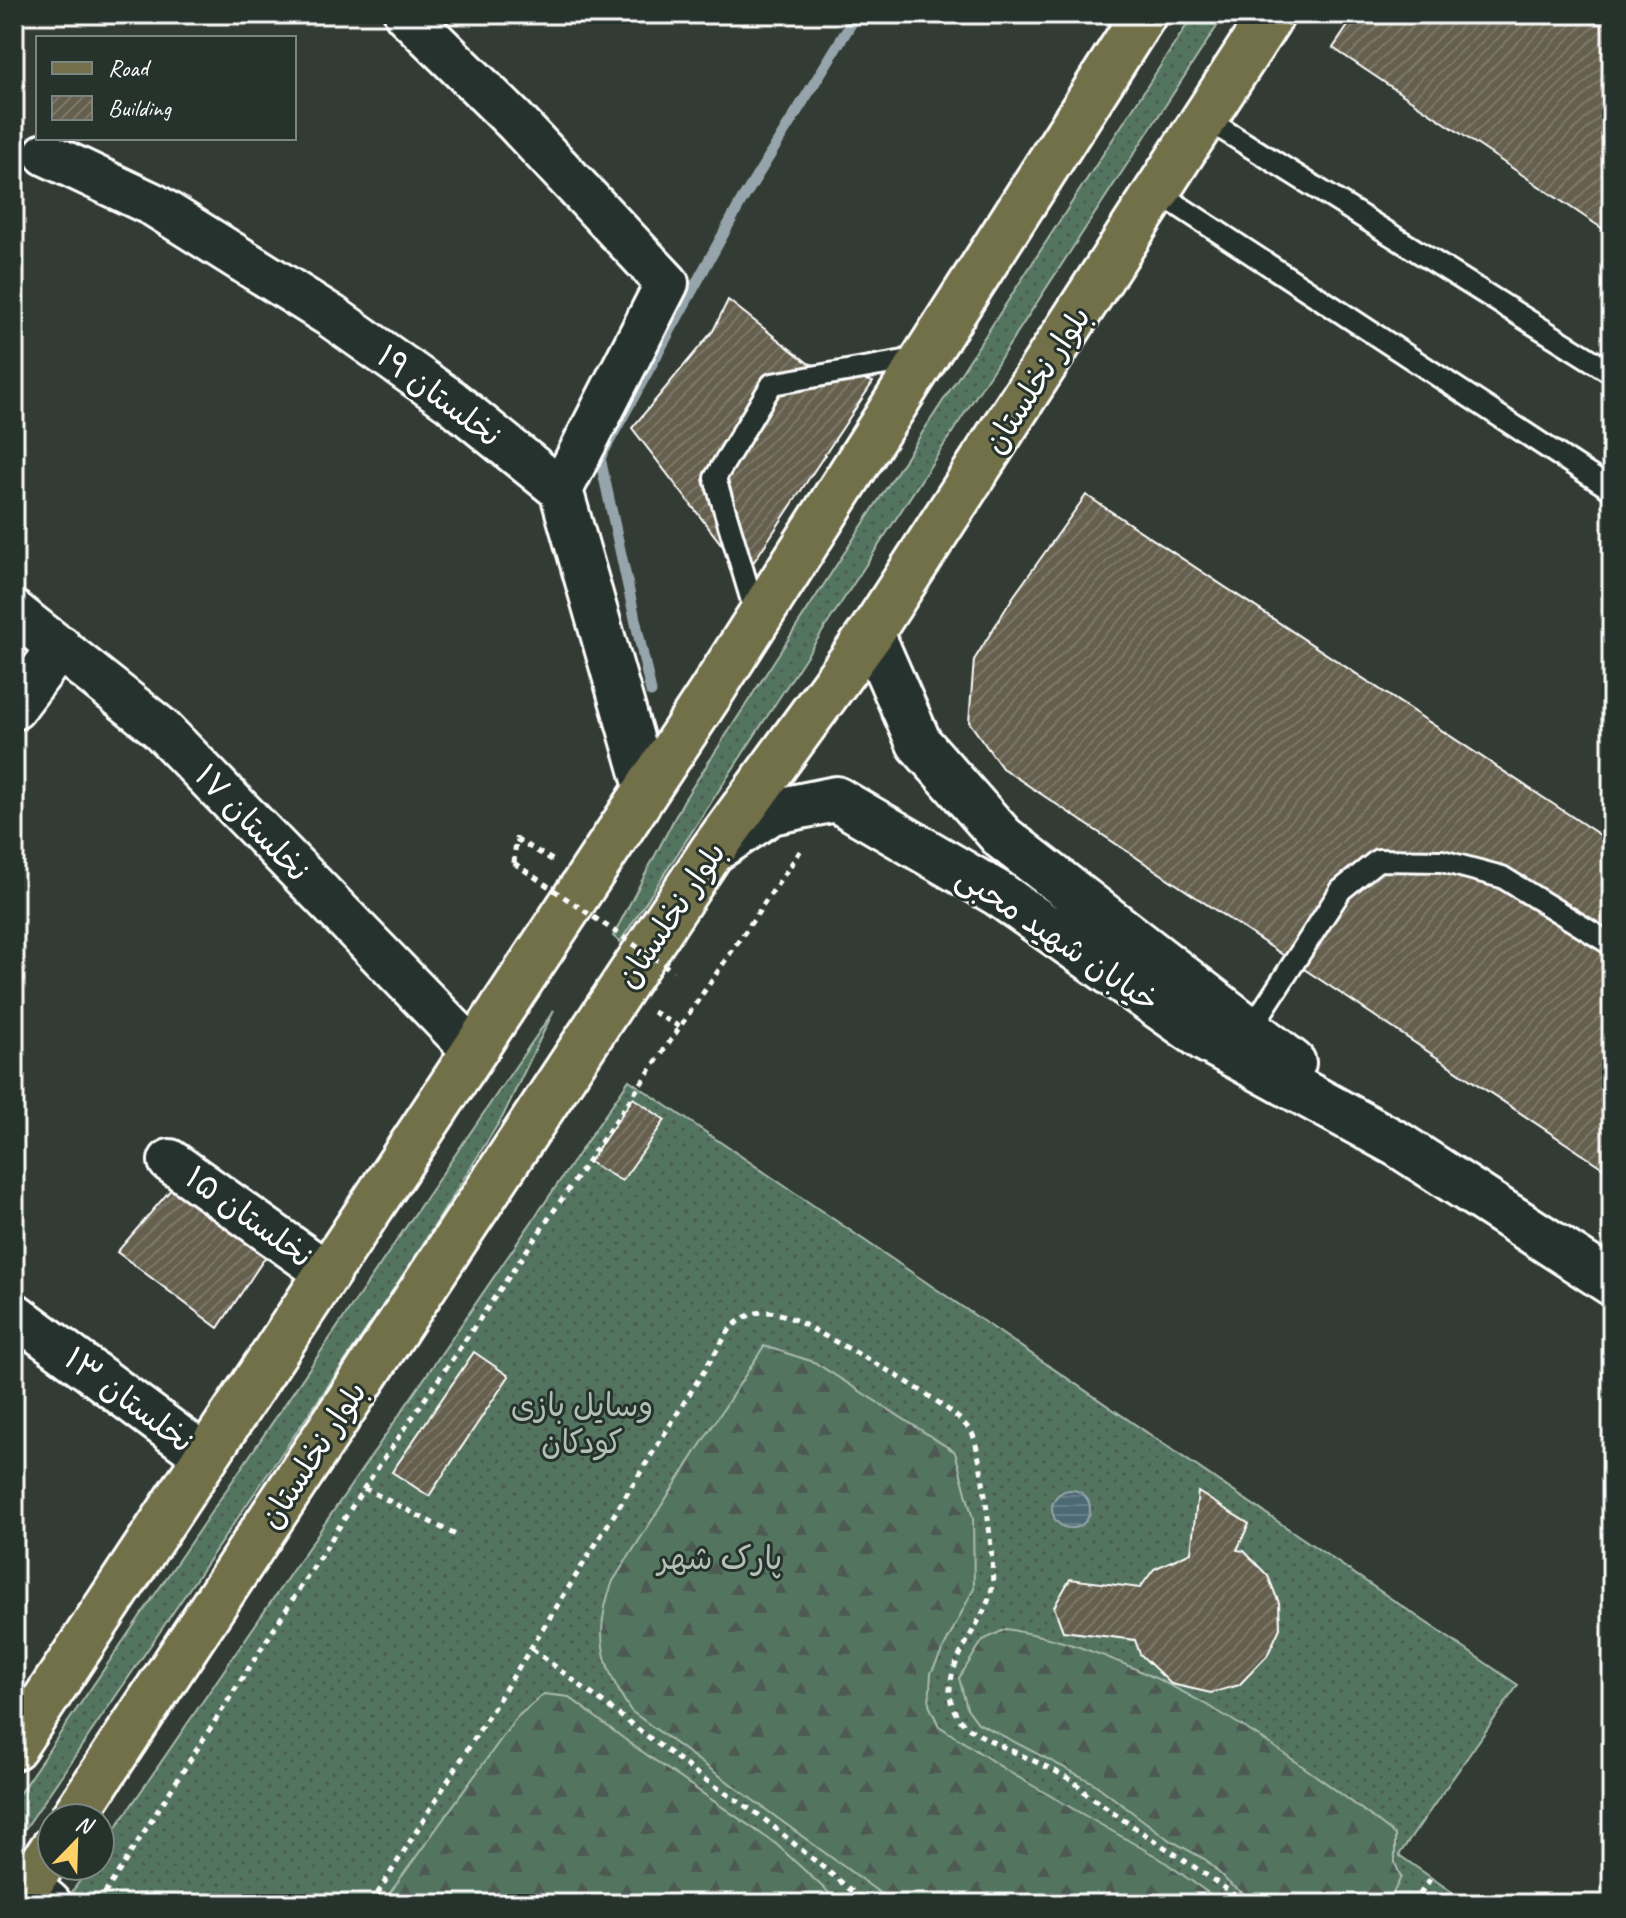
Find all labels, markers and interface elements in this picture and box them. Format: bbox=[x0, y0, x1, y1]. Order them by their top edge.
legend bbox=[36, 36, 296, 140]
text: Road bbox=[108, 53, 152, 83]
text: Building bbox=[108, 93, 173, 123]
street label: بلوار نخلستان bbox=[974, 298, 1100, 462]
street label: نخلستان ۱۹ bbox=[369, 336, 509, 456]
street label: نخلستان ۱۷ bbox=[186, 756, 318, 890]
street label: بلوار نخلستان bbox=[607, 834, 735, 996]
street label: خیابان شهید محبی bbox=[949, 856, 1167, 1022]
street label: نخلستان ۱۵ bbox=[177, 1157, 321, 1277]
street label: نخلستان ۱۳ bbox=[56, 1338, 202, 1462]
street label: بلوار نخلستان bbox=[250, 1373, 376, 1537]
park label: وسایل بازی کودکان bbox=[511, 1385, 653, 1463]
park label: پارک شهر bbox=[655, 1538, 782, 1579]
north arrow bbox=[36, 1802, 116, 1882]
text: N bbox=[72, 1809, 98, 1841]

